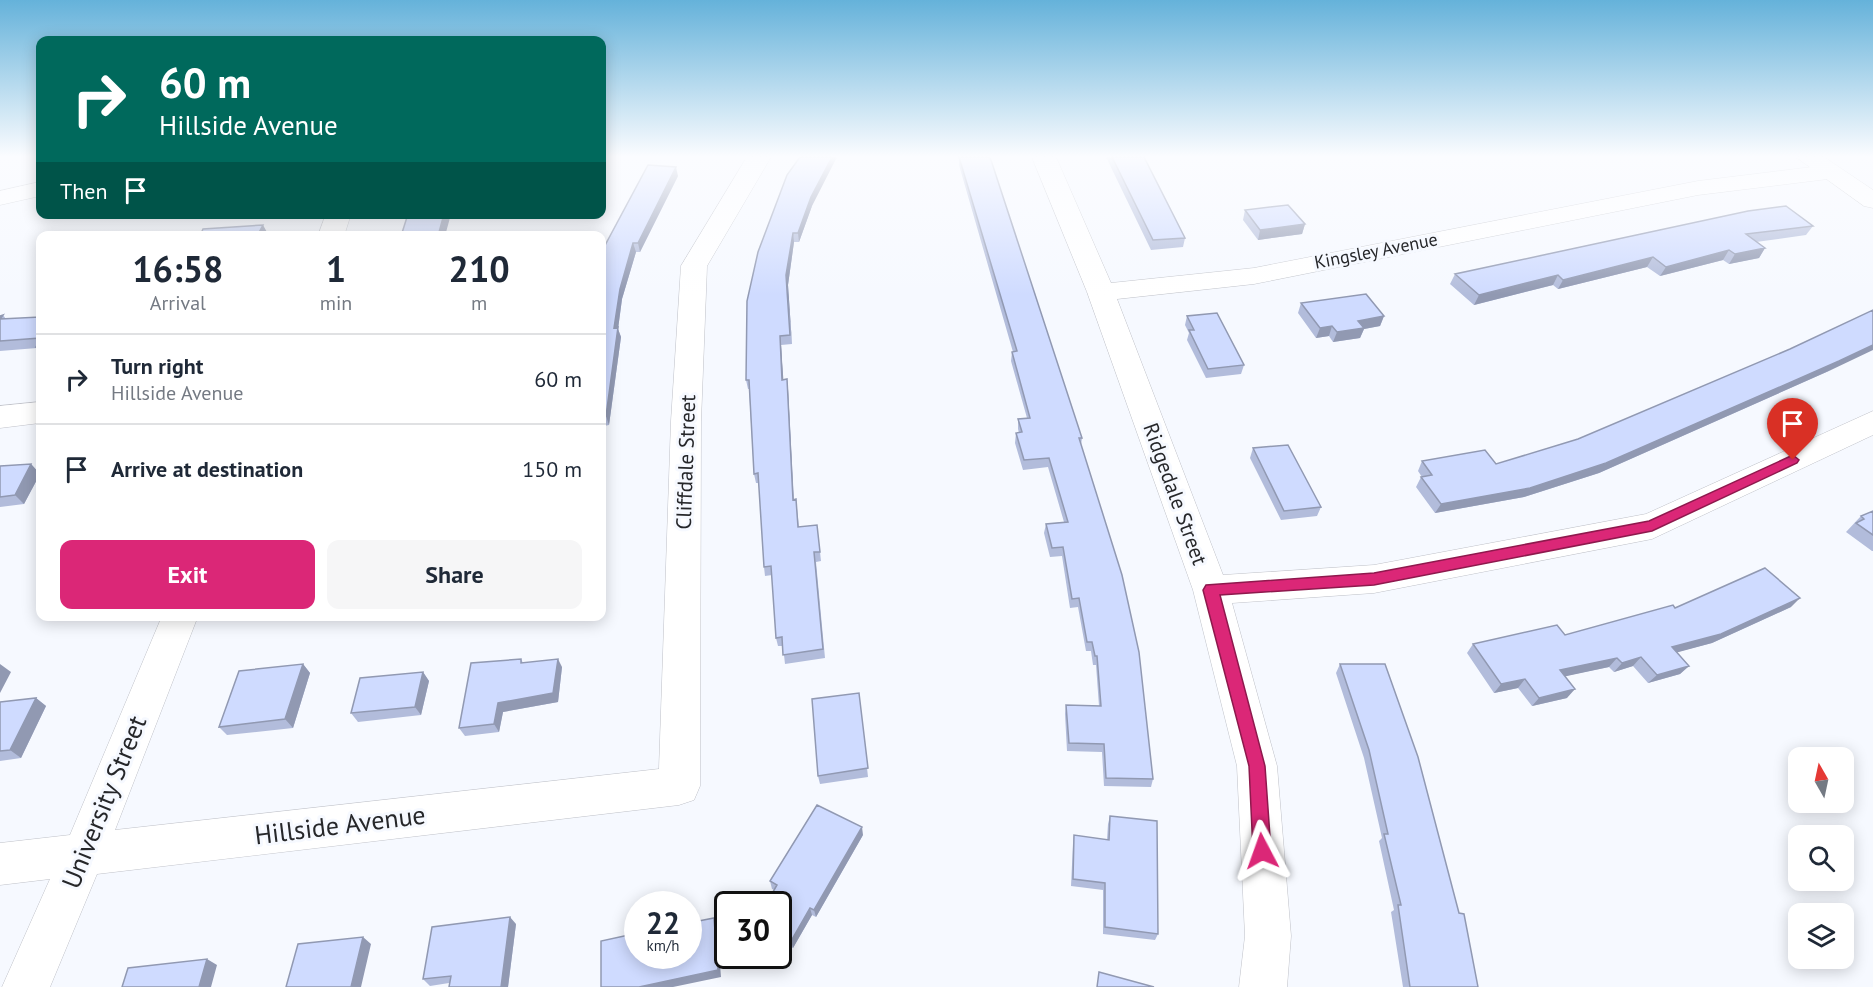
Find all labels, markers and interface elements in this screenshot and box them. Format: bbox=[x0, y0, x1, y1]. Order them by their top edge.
text: 60 m bbox=[159, 55, 251, 110]
icon: right bbox=[60, 60, 138, 138]
text: Hillside Avenue bbox=[159, 108, 338, 142]
icon: arrive bbox=[119, 174, 152, 207]
text: Then bbox=[60, 177, 107, 205]
street label: Kingsley Avenue bbox=[1312, 227, 1439, 274]
text: 16:58 bbox=[132, 245, 224, 292]
text: 1 bbox=[326, 245, 346, 292]
text: 210 bbox=[449, 245, 510, 292]
text: Arrival bbox=[150, 290, 206, 316]
text: min bbox=[320, 290, 352, 316]
text: m bbox=[471, 290, 487, 316]
text: Turn right bbox=[111, 352, 203, 380]
icon: right bbox=[60, 363, 93, 396]
text: 60 m bbox=[534, 365, 582, 393]
text: Hillside Avenue bbox=[111, 380, 243, 406]
street label: Cliffdale Street bbox=[670, 394, 701, 530]
pin bbox=[1767, 398, 1818, 460]
icon: arrive bbox=[1776, 407, 1809, 440]
street label: Ridgedale Street bbox=[1137, 419, 1214, 569]
icon: arrive bbox=[60, 453, 93, 486]
text: Arrive at destination bbox=[111, 455, 303, 483]
text: 150 m bbox=[522, 455, 582, 483]
button: Exit bbox=[60, 540, 315, 609]
button: Share bbox=[327, 540, 582, 609]
street label: University Street bbox=[54, 710, 153, 893]
north arrow bbox=[1788, 747, 1854, 813]
map controls bbox=[1788, 747, 1854, 969]
street label: Hillside Avenue bbox=[253, 798, 427, 851]
position arrow bbox=[1230, 819, 1294, 883]
button: search bbox=[1788, 825, 1854, 891]
speed limit sign: 30 bbox=[714, 891, 792, 969]
text: 22 bbox=[646, 903, 680, 942]
button: layers bbox=[1788, 903, 1854, 969]
text: km/h bbox=[647, 936, 679, 955]

